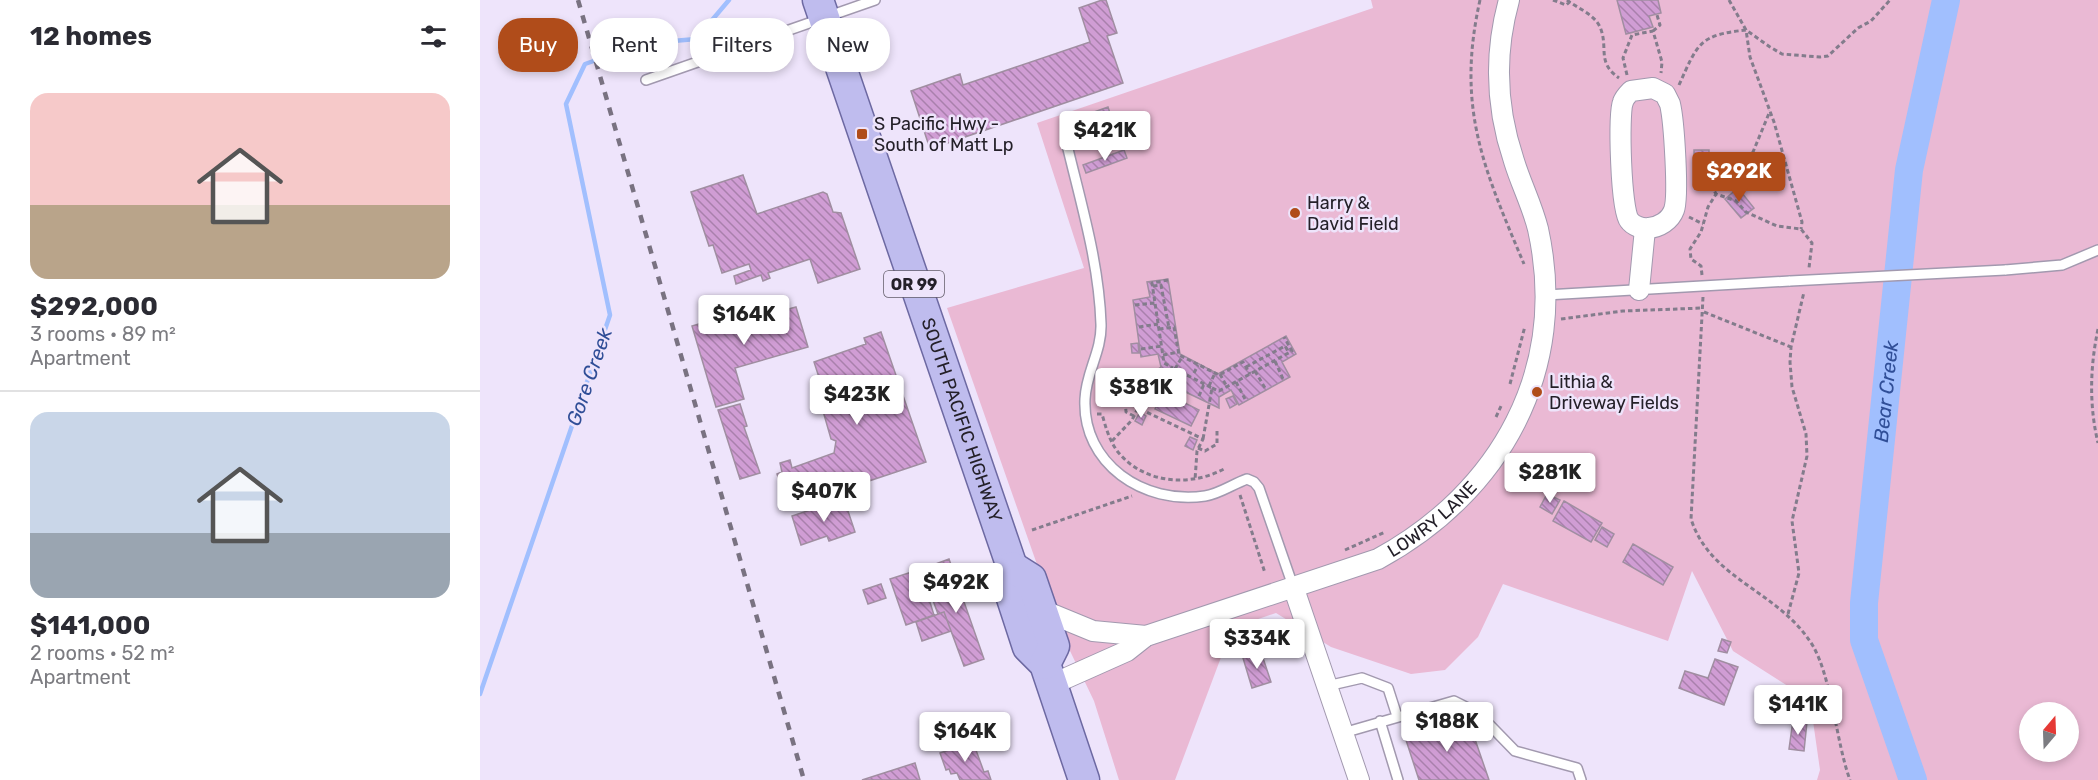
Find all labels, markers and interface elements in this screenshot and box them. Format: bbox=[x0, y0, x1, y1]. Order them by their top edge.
chip: Buy bbox=[498, 18, 578, 72]
chip: Rent bbox=[590, 18, 678, 72]
chip: Filters bbox=[690, 18, 794, 72]
chip: New bbox=[806, 18, 890, 72]
icon: filters bbox=[417, 20, 450, 53]
text: 12 homes bbox=[30, 21, 152, 52]
pin: $421K bbox=[1063, 111, 1147, 162]
place label: S Pacific Hwy - South of Matt Lp bbox=[874, 113, 1013, 156]
text: $421K bbox=[1073, 118, 1137, 142]
marker: S Pacific Hwy - South of Matt Lp bbox=[855, 127, 869, 141]
icon: home bbox=[186, 132, 294, 240]
pin: $292K bbox=[1697, 152, 1781, 203]
text: $292K bbox=[1706, 159, 1772, 183]
place label: Harry & David Field bbox=[1307, 192, 1399, 235]
marker: Harry & David Field bbox=[1288, 206, 1302, 220]
road number: OR 99 bbox=[884, 271, 944, 297]
text: $292,000 bbox=[30, 291, 158, 322]
pin: $164K bbox=[702, 295, 786, 346]
text: $164K bbox=[712, 302, 776, 326]
street label: SOUTH PACIFIC HIGHWAY bbox=[917, 315, 1007, 525]
text: 3 rooms · 89 m² bbox=[30, 322, 176, 346]
water label: Gore Creek bbox=[561, 324, 617, 429]
water label: Bear Creek bbox=[1869, 339, 1903, 443]
text: Apartment bbox=[30, 346, 131, 370]
pin: $381K bbox=[1099, 368, 1183, 419]
place label: Lithia & Driveway Fields bbox=[1549, 371, 1679, 414]
pin: $423K bbox=[815, 375, 899, 426]
text: $381K bbox=[1109, 375, 1173, 399]
text: $423K bbox=[824, 382, 890, 406]
marker: Lithia & Driveway Fields bbox=[1530, 385, 1544, 399]
icon: home bbox=[186, 451, 294, 559]
pin: $281K bbox=[1508, 453, 1592, 504]
text: $281K bbox=[1518, 460, 1582, 484]
pin: $407K bbox=[782, 472, 866, 523]
street label: LOWRY LANE bbox=[1384, 477, 1481, 562]
text: $407K bbox=[791, 479, 857, 503]
pin: $492K bbox=[914, 563, 998, 614]
text: $492K bbox=[923, 570, 989, 594]
text: $141,000 bbox=[30, 610, 150, 641]
pin: $334K bbox=[1215, 619, 1299, 670]
text: $334K bbox=[1224, 626, 1290, 650]
text: 2 rooms · 52 m² bbox=[30, 641, 175, 665]
text: Apartment bbox=[30, 665, 131, 689]
pin: $141K bbox=[1756, 685, 1840, 736]
text: $141K bbox=[1768, 692, 1828, 716]
pin: $188K bbox=[1405, 702, 1489, 753]
north arrow bbox=[2019, 702, 2079, 762]
map controls bbox=[2019, 702, 2079, 762]
text: $188K bbox=[1415, 709, 1479, 733]
pin: $164K bbox=[923, 712, 1007, 763]
text: $164K bbox=[933, 719, 997, 743]

